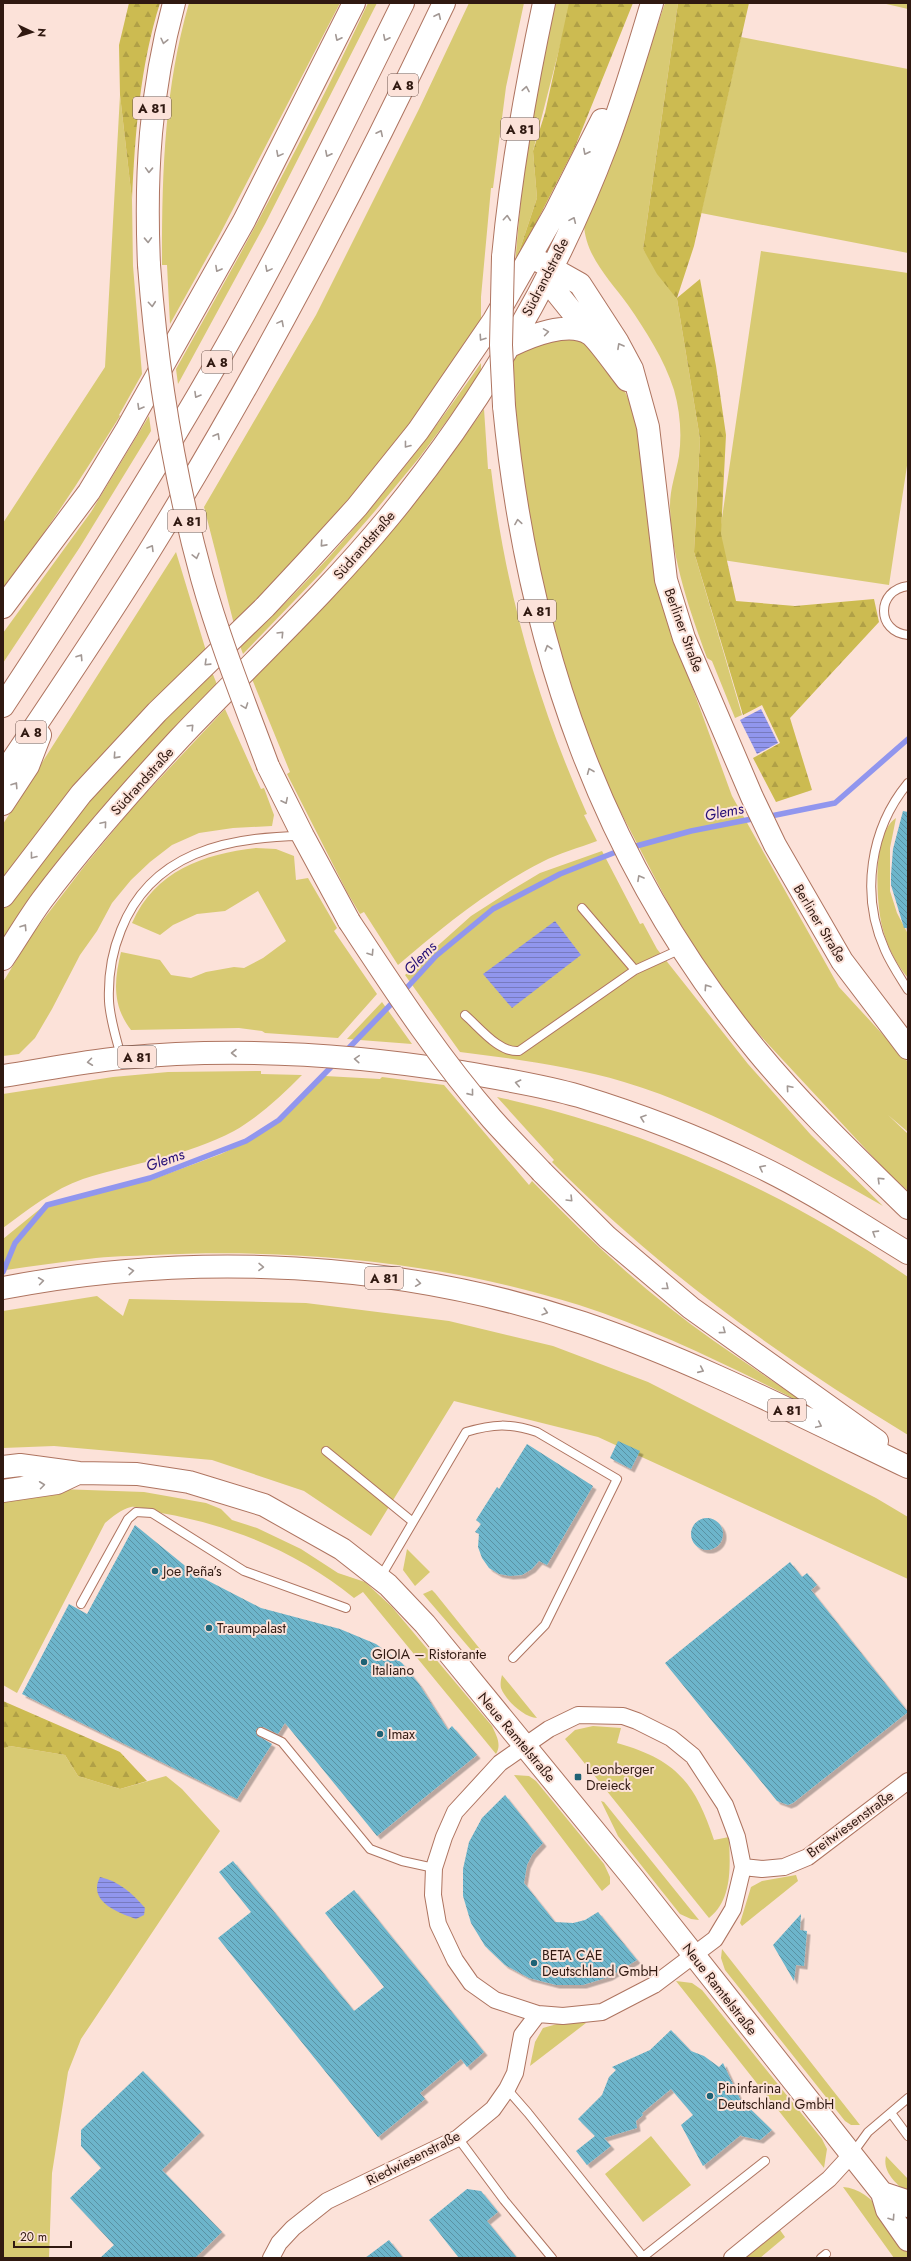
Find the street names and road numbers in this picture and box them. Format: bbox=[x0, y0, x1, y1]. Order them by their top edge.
road number: A 8 bbox=[388, 74, 418, 96]
road number: A 81 bbox=[133, 97, 171, 119]
road number: A 81 bbox=[501, 118, 539, 140]
street label: Südrandstraße bbox=[517, 234, 573, 320]
road number: A 8 bbox=[202, 351, 232, 373]
street label: Südrandstraße bbox=[328, 506, 400, 584]
road number: A 81 bbox=[168, 510, 206, 532]
street label: Berliner Straße bbox=[660, 585, 708, 675]
road number: A 81 bbox=[518, 600, 556, 622]
road number: A 8 bbox=[16, 721, 46, 743]
street label: Südrandstraße bbox=[106, 743, 178, 819]
street label: Berliner Straße bbox=[789, 880, 851, 966]
road number: A 81 bbox=[118, 1046, 156, 1068]
road number: A 81 bbox=[365, 1267, 403, 1289]
road number: A 81 bbox=[768, 1399, 806, 1421]
street label: Neue Ramtelstraße bbox=[473, 1688, 561, 1786]
street label: Breitwiesenstraße bbox=[803, 1786, 897, 1862]
street label: Neue Ramtelstraße bbox=[678, 1939, 762, 2039]
street label: Riedwiesenstraße bbox=[363, 2126, 463, 2190]

